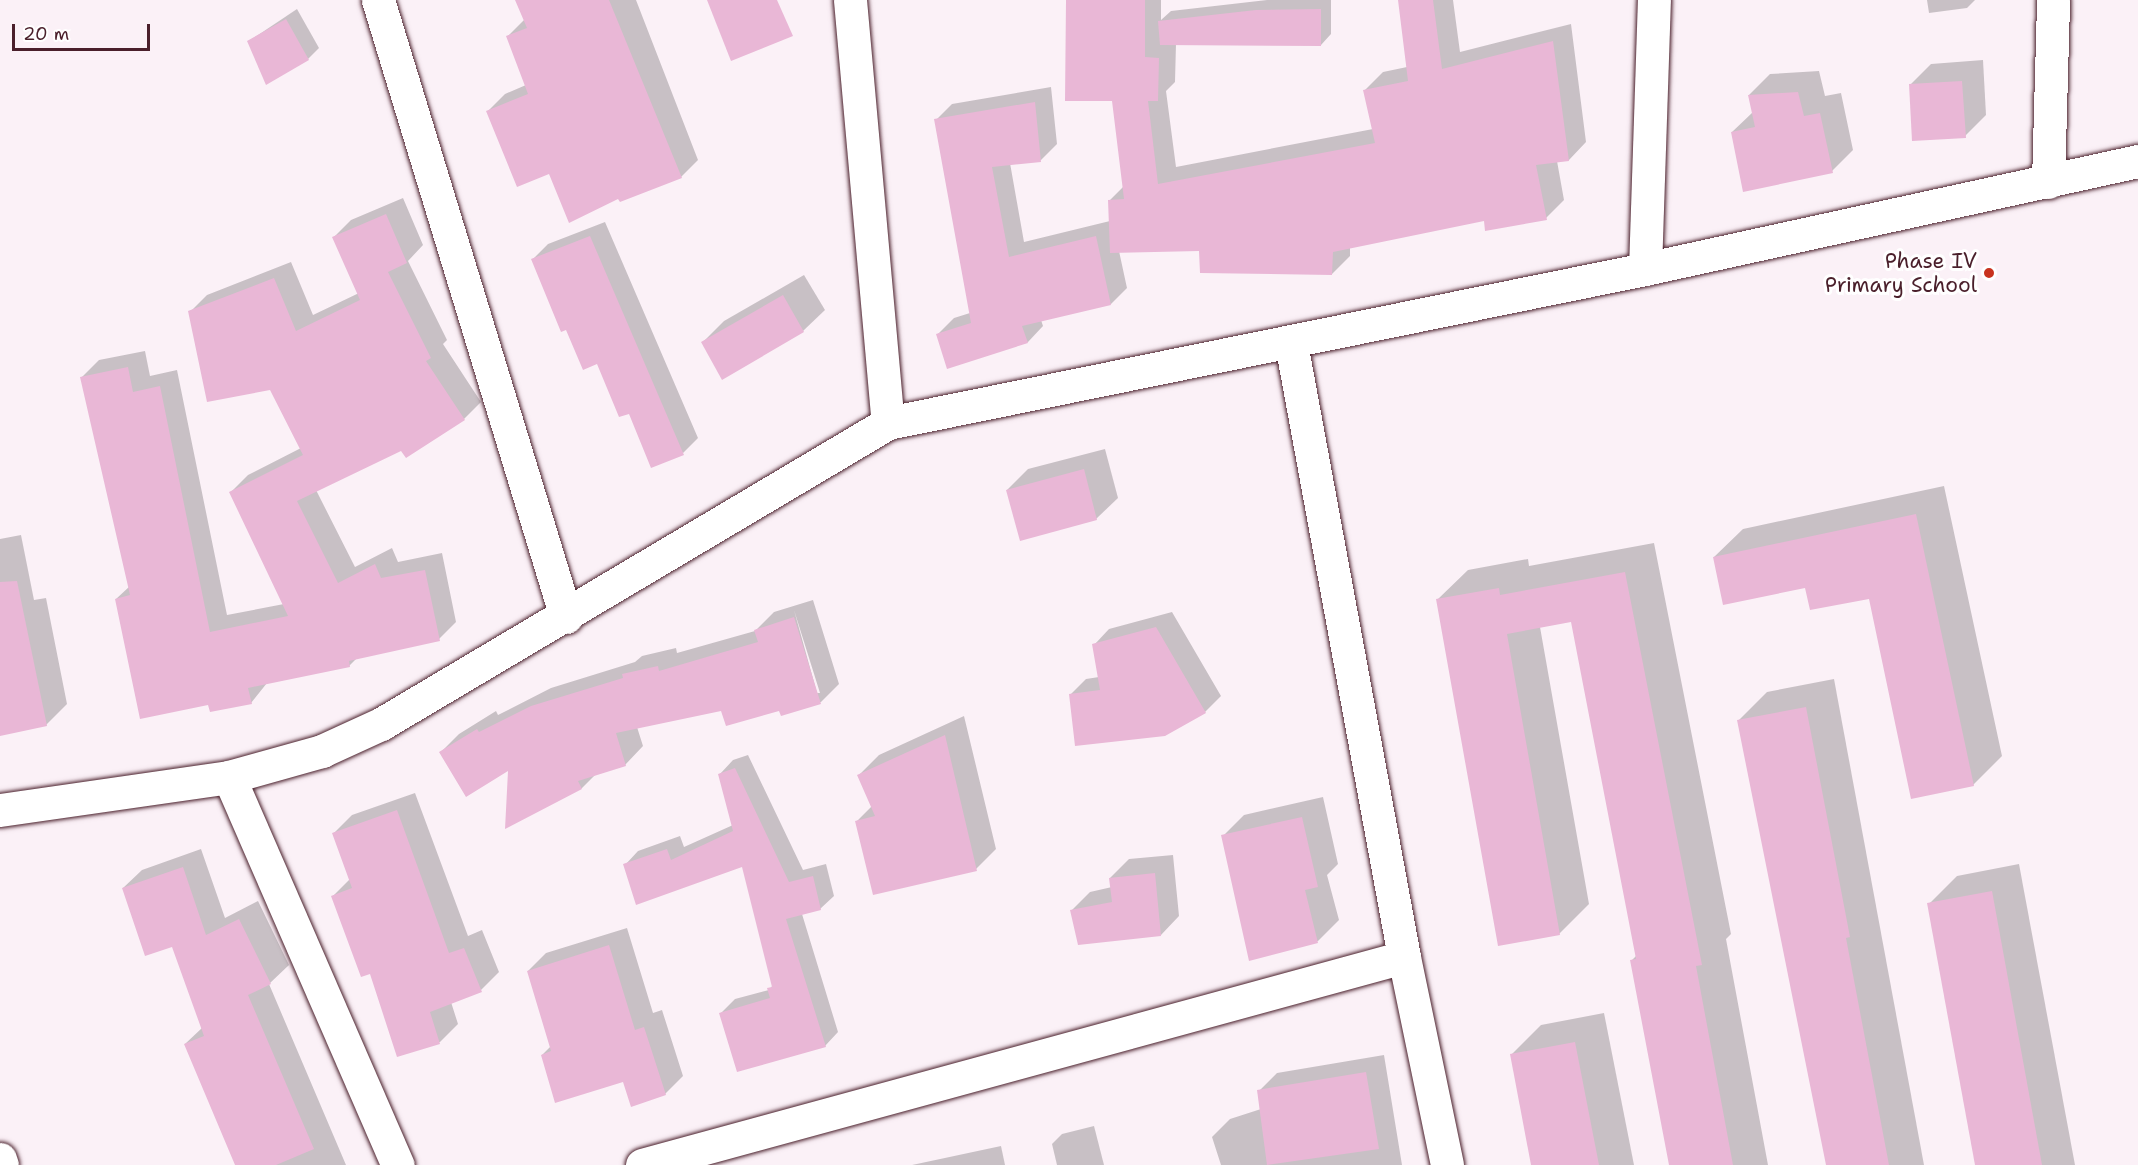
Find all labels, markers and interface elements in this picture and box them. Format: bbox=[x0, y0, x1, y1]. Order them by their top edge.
scale bar bbox=[15, 12, 153, 50]
text: 20 m bbox=[23, 22, 69, 46]
place label: Phase IV Primary School bbox=[1825, 248, 1977, 298]
marker: Phase IV Primary School bbox=[1982, 266, 1996, 280]

